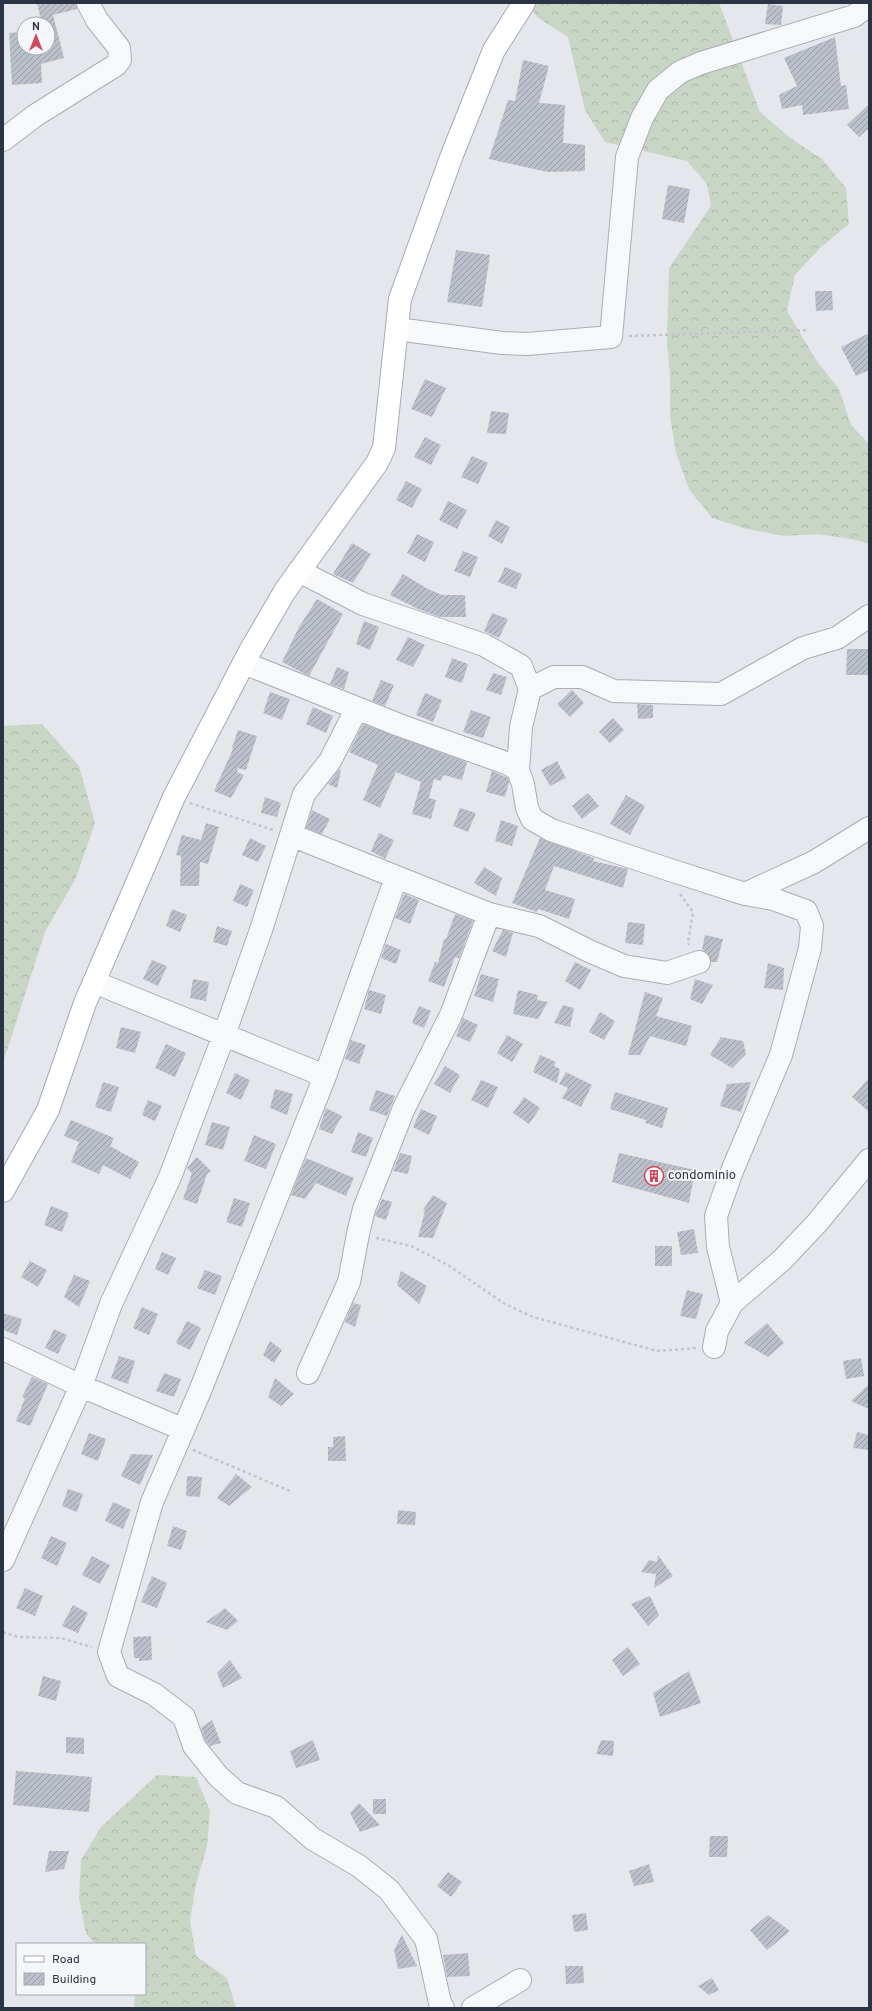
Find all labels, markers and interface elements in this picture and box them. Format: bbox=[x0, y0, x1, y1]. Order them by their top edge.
north arrow bbox=[16, 16, 56, 56]
text: N bbox=[32, 20, 40, 34]
building icon: condominio bbox=[643, 1165, 665, 1187]
place label: condominio bbox=[668, 1168, 736, 1184]
legend bbox=[16, 1943, 146, 1995]
text: Road bbox=[52, 1952, 80, 1968]
text: Building bbox=[52, 1972, 96, 1988]

